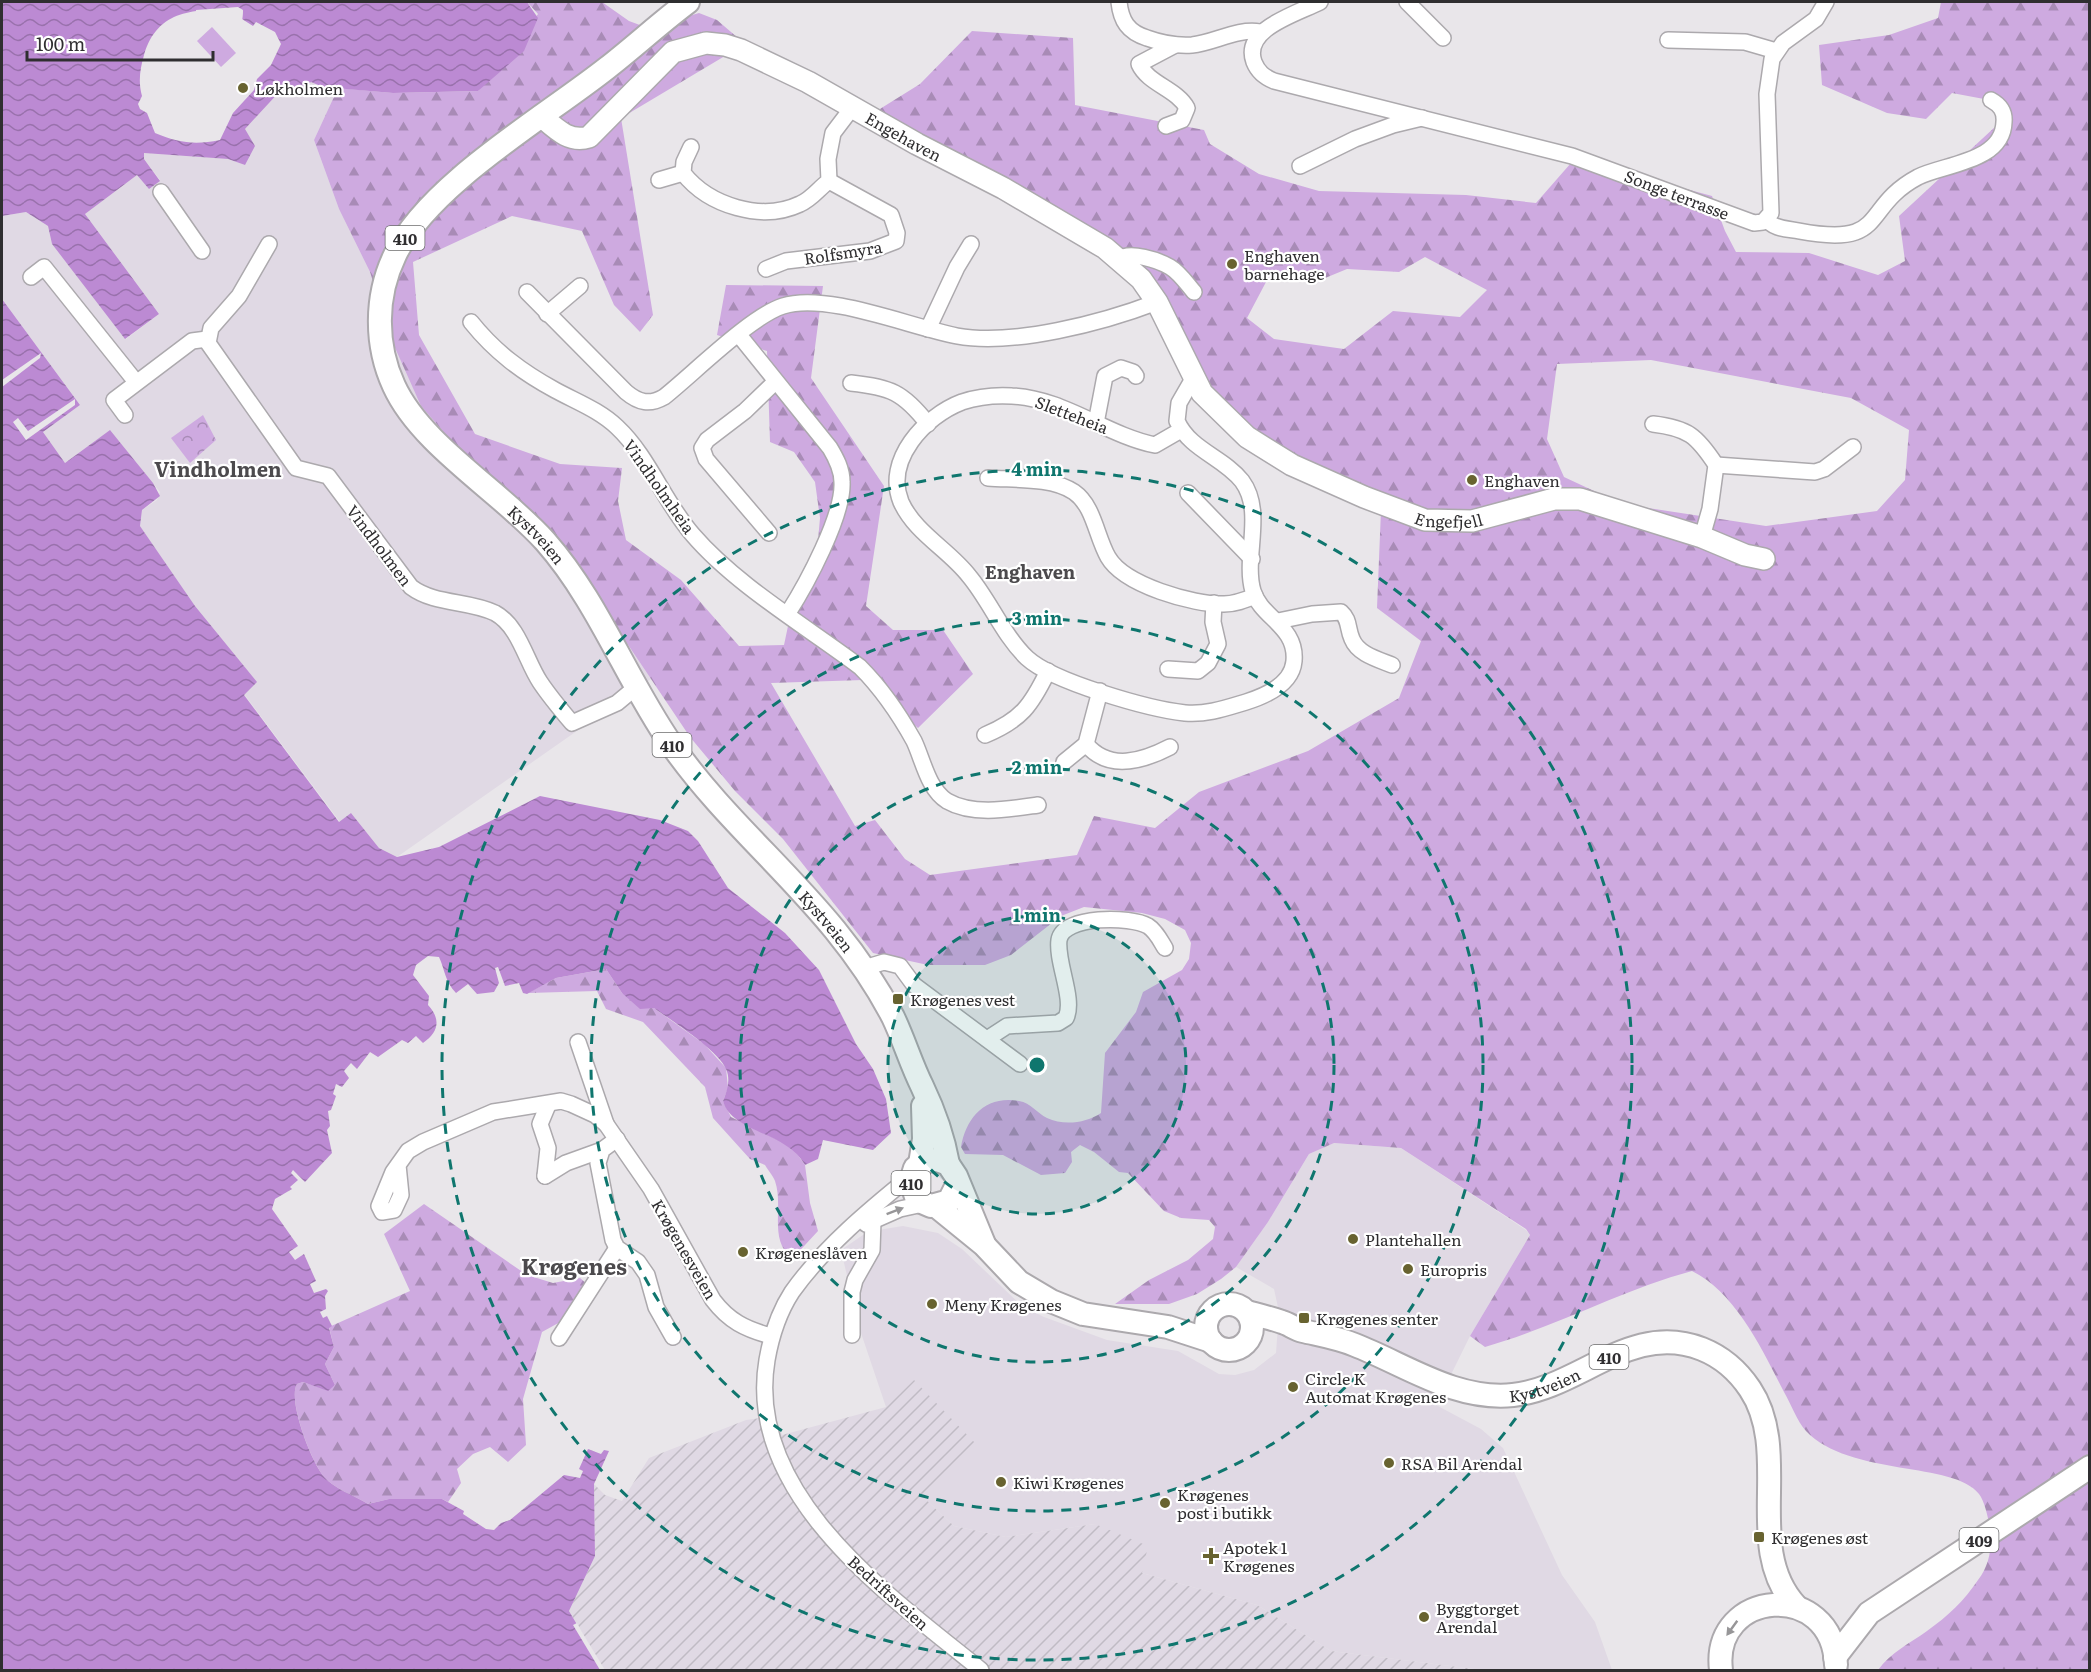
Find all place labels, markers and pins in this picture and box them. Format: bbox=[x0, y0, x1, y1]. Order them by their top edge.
place label: Løkholmen bbox=[255, 76, 344, 100]
marker: Løkholmen bbox=[236, 81, 250, 95]
place label: Enghaven barnehage bbox=[1244, 243, 1324, 285]
marker: Enghaven barnehage bbox=[1225, 257, 1239, 271]
place label: Enghaven bbox=[1484, 468, 1560, 492]
marker: Enghaven bbox=[1465, 473, 1479, 487]
place label: Krøgenes vest bbox=[910, 987, 1016, 1011]
marker: Krøgenes vest bbox=[891, 992, 905, 1006]
centre of rings bbox=[1027, 1055, 1047, 1075]
place label: Plantehallen bbox=[1365, 1227, 1462, 1251]
marker: Plantehallen bbox=[1346, 1232, 1360, 1246]
place label: Krøgeneslåven bbox=[755, 1240, 868, 1264]
marker: Krøgeneslåven bbox=[736, 1245, 750, 1259]
place label: Europris bbox=[1420, 1257, 1487, 1281]
marker: Europris bbox=[1401, 1262, 1415, 1276]
place label: Meny Krøgenes bbox=[944, 1292, 1061, 1316]
marker: Meny Krøgenes bbox=[925, 1297, 939, 1311]
place label: Krøgenes senter bbox=[1316, 1306, 1439, 1330]
marker: Krøgenes senter bbox=[1297, 1311, 1311, 1325]
place label: Circle K Automat Krøgenes bbox=[1305, 1366, 1446, 1408]
marker: Circle K Automat Krøgenes bbox=[1286, 1380, 1300, 1394]
place label: RSA Bil Arendal bbox=[1401, 1451, 1522, 1475]
marker: RSA Bil Arendal bbox=[1382, 1456, 1396, 1470]
place label: Kiwi Krøgenes bbox=[1013, 1470, 1124, 1494]
marker: Kiwi Krøgenes bbox=[994, 1475, 1008, 1489]
place label: Krøgenes post i butikk bbox=[1177, 1482, 1272, 1524]
marker: Krøgenes post i butikk bbox=[1158, 1496, 1172, 1510]
place label: Krøgenes øst bbox=[1771, 1525, 1869, 1549]
marker: Krøgenes øst bbox=[1752, 1530, 1766, 1544]
place label: Apotek 1 Krøgenes bbox=[1223, 1535, 1294, 1577]
marker: Apotek 1 Krøgenes bbox=[1204, 1549, 1218, 1563]
place label: Byggtorget Arendal bbox=[1436, 1596, 1520, 1638]
marker: Byggtorget Arendal bbox=[1417, 1610, 1431, 1624]

